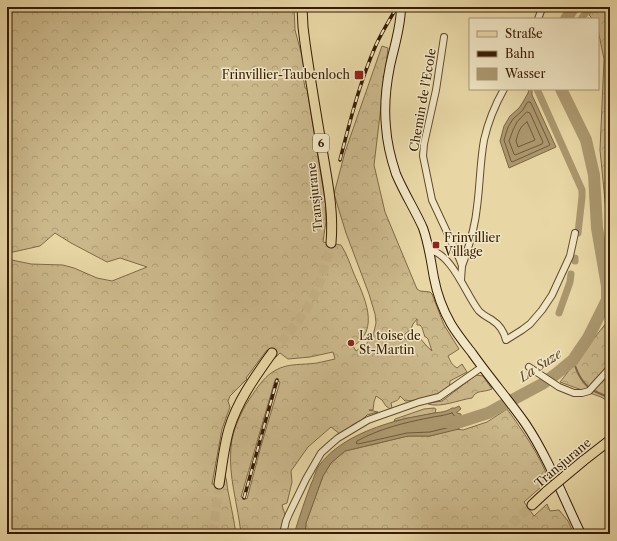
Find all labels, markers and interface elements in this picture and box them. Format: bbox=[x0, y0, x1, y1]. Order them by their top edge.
legend bbox=[469, 18, 599, 90]
text: Straße bbox=[505, 26, 543, 41]
text: Bahn bbox=[505, 46, 535, 61]
street label: Chemin de l'Ecole bbox=[406, 47, 439, 153]
text: Wasser bbox=[504, 66, 546, 81]
place label: Frinvillier-Taubenloch bbox=[222, 67, 350, 82]
marker: Frinvillier-Taubenloch bbox=[353, 69, 365, 81]
road number: 6 bbox=[313, 134, 329, 152]
street label: Transjurane bbox=[303, 162, 326, 232]
place label: Frinvillier Village bbox=[443, 230, 500, 259]
marker: Frinvillier Village bbox=[431, 240, 441, 250]
place label: La toise de St-Martin bbox=[359, 328, 421, 357]
marker: La toise de St-Martin bbox=[346, 338, 356, 348]
water label: La Suze bbox=[515, 345, 565, 385]
street label: Transjurane bbox=[532, 435, 594, 490]

